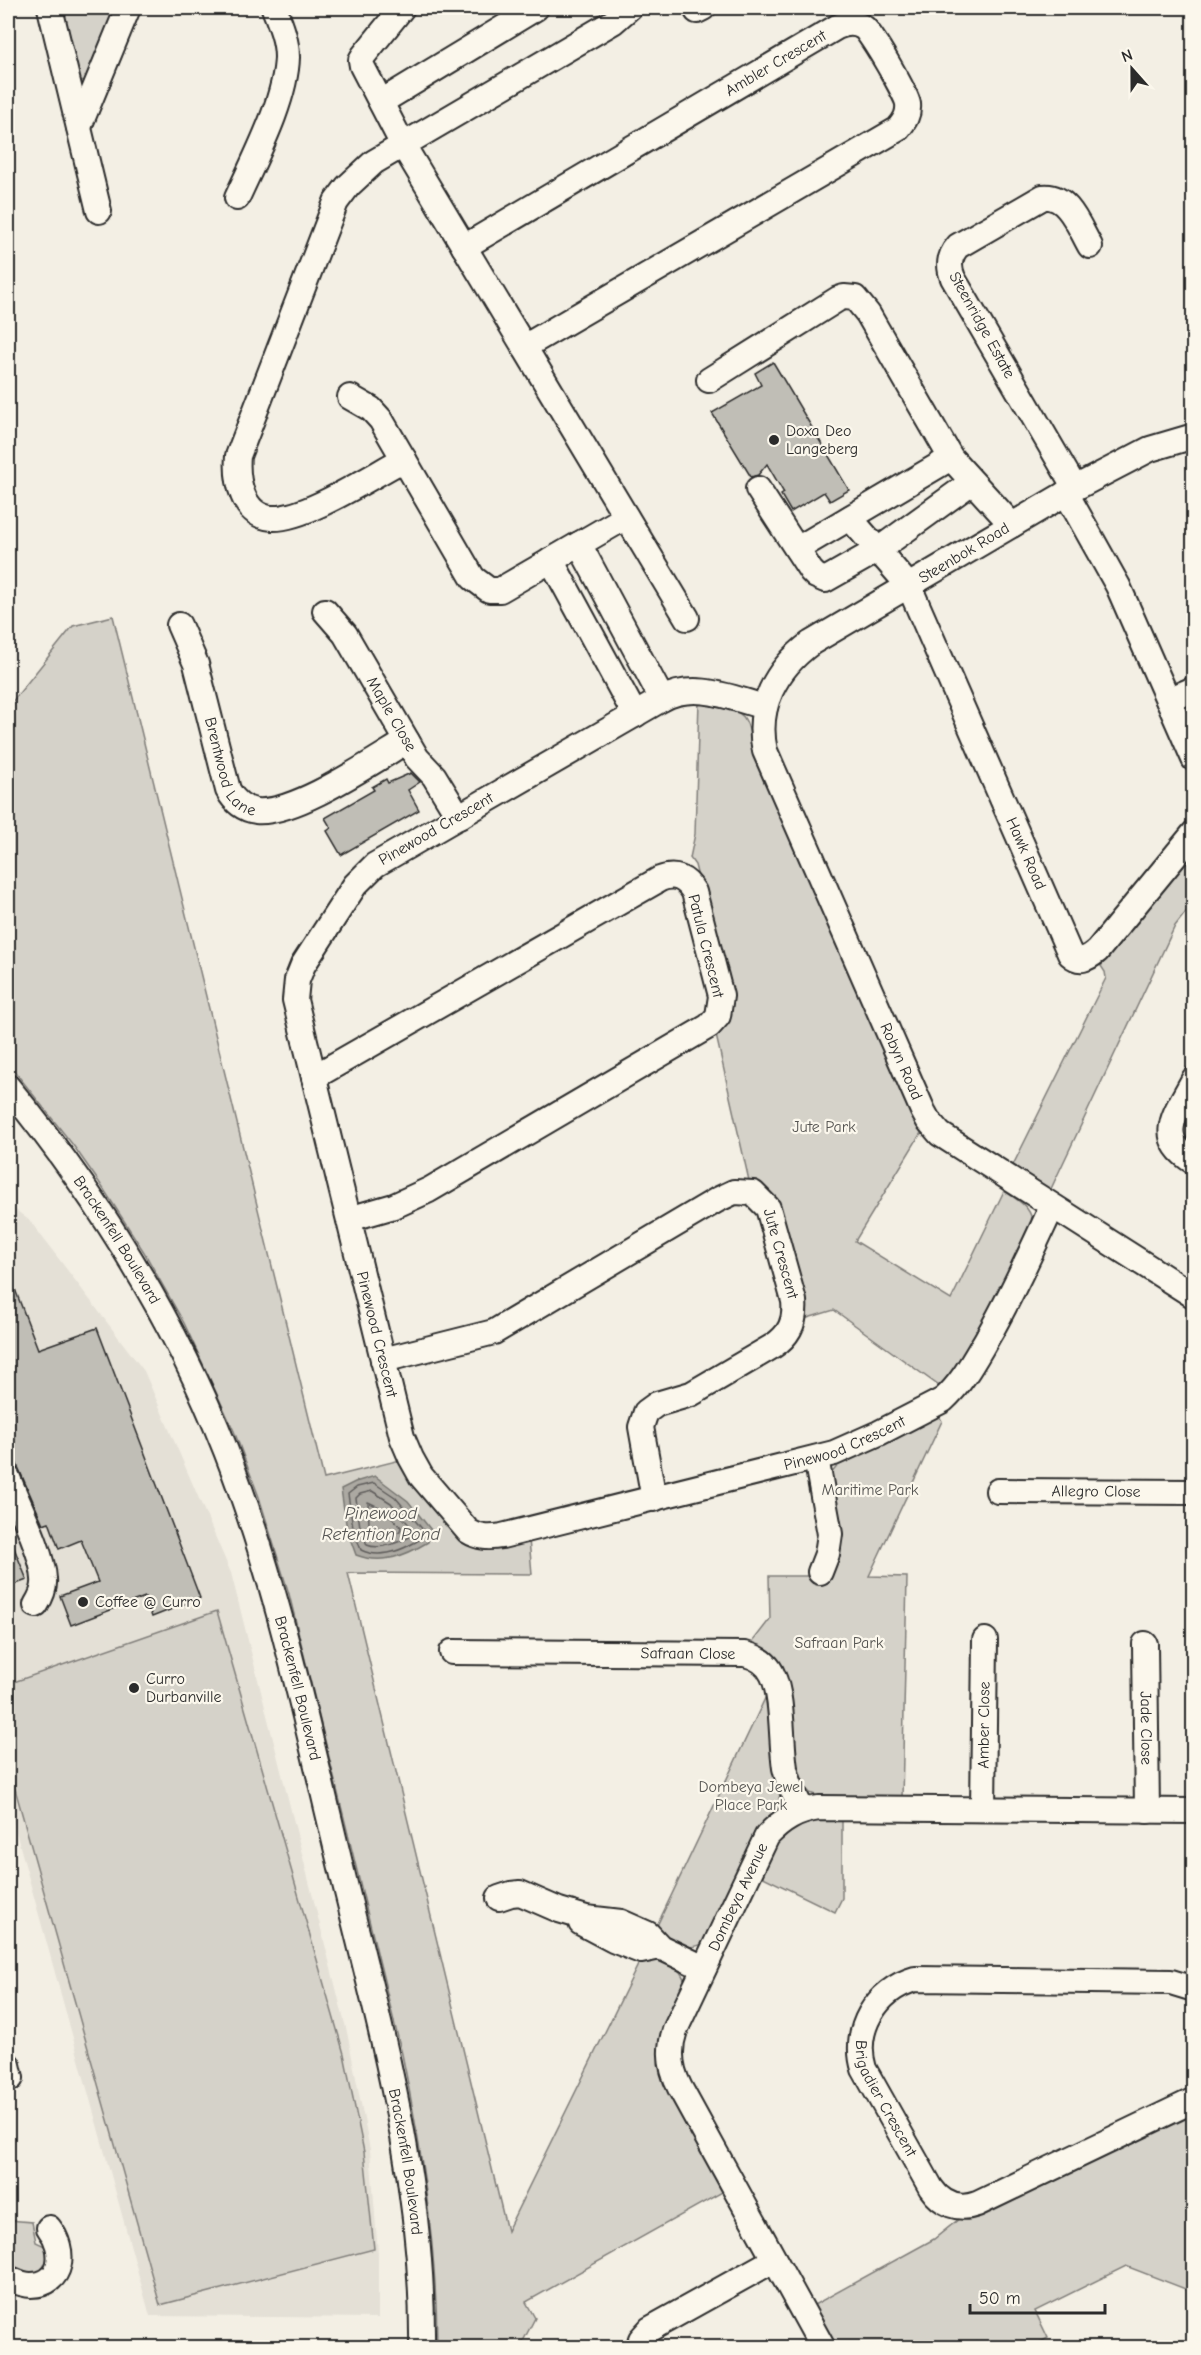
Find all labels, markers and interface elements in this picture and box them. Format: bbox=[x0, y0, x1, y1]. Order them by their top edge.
street label: Ambler Crescent bbox=[722, 26, 830, 100]
north arrow bbox=[1102, 39, 1162, 99]
text: N bbox=[1119, 46, 1135, 66]
street label: Steenridge Estate bbox=[945, 269, 1019, 381]
place label: Doxa Deo Langeberg bbox=[786, 422, 858, 458]
marker: Doxa Deo Langeberg bbox=[767, 433, 781, 447]
street label: Steenbok Road bbox=[915, 519, 1013, 587]
street label: Maple Close bbox=[363, 673, 420, 755]
street label: Brentwood Lane bbox=[201, 715, 258, 820]
street label: Pinewood Crescent bbox=[376, 789, 497, 869]
street label: Hawk Road bbox=[1002, 815, 1050, 892]
street label: Patula Crescent bbox=[684, 892, 728, 1000]
street label: Robyn Road bbox=[876, 1020, 926, 1103]
park label: Jute Park bbox=[792, 1118, 856, 1136]
street label: Brackenfell Boulevard bbox=[70, 1173, 164, 1307]
street label: Jute Crescent bbox=[760, 1207, 802, 1301]
street label: Pinewood Crescent bbox=[353, 1269, 401, 1400]
street label: Pinewood Crescent bbox=[782, 1412, 909, 1474]
park label: Maritime Park bbox=[821, 1481, 919, 1499]
street label: Allegro Close bbox=[1051, 1482, 1141, 1501]
water label: Pinewood Retention Pond bbox=[322, 1503, 441, 1545]
place label: Coffee @ Curro bbox=[95, 1593, 201, 1611]
marker: Coffee @ Curro bbox=[76, 1595, 90, 1609]
street label: Brackenfell Boulevard bbox=[271, 1614, 324, 1762]
park label: Safraan Park bbox=[795, 1634, 884, 1652]
street label: Safraan Close bbox=[641, 1644, 735, 1663]
place label: Curro Durbanville bbox=[146, 1670, 222, 1706]
marker: Curro Durbanville bbox=[127, 1681, 141, 1695]
street label: Amber Close bbox=[974, 1681, 994, 1769]
street label: Jade Close bbox=[1137, 1691, 1155, 1765]
park label: Dombeya Jewel Place Park bbox=[699, 1778, 803, 1814]
street label: Dombeya Avenue bbox=[705, 1840, 771, 1954]
street label: Brigadier Crescent bbox=[852, 2039, 921, 2160]
street label: Brackenfell Boulevard bbox=[385, 2087, 426, 2236]
scale bar bbox=[970, 2277, 1105, 2315]
text: 50 m bbox=[979, 2288, 1021, 2309]

